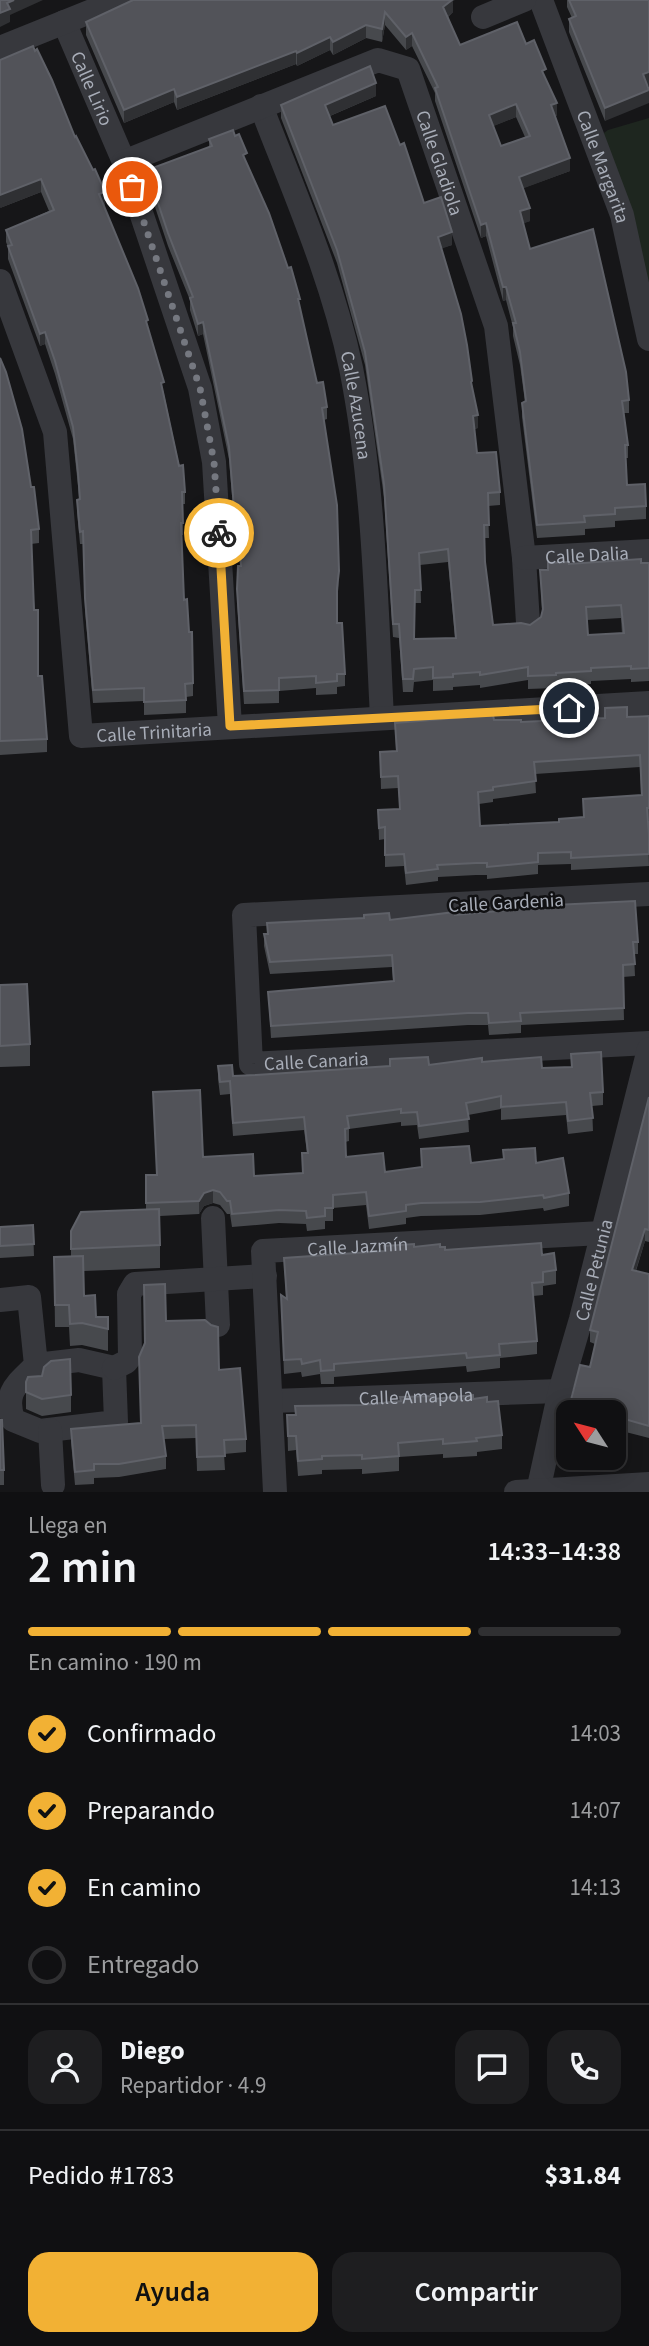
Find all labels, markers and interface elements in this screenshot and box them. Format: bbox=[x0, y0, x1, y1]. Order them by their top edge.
street label: Calle Lirio bbox=[63, 47, 119, 130]
street label: Calle Gladiola bbox=[408, 107, 469, 219]
street label: Calle Margarita bbox=[569, 107, 635, 226]
pin bbox=[102, 157, 162, 217]
icon: bag bbox=[113, 168, 151, 206]
street label: Calle Azucena bbox=[333, 349, 377, 461]
courier bbox=[184, 498, 254, 568]
icon: bike bbox=[200, 514, 238, 552]
street label: Calle Dalia bbox=[544, 540, 630, 572]
pin bbox=[539, 678, 599, 738]
icon: home bbox=[550, 689, 588, 727]
street label: Calle Trinitaria bbox=[96, 716, 213, 750]
street label: Calle Gardenia bbox=[448, 887, 565, 920]
street label: Calle Canaria bbox=[263, 1046, 369, 1078]
street label: Calle Petunia bbox=[569, 1216, 621, 1324]
street label: Calle Jazmín bbox=[306, 1231, 409, 1264]
street label: Calle Amapola bbox=[358, 1382, 474, 1413]
north arrow bbox=[556, 1400, 626, 1470]
map controls bbox=[556, 1400, 626, 1470]
text: Llega en bbox=[28, 1509, 108, 1542]
text: 14:33–14:38 bbox=[488, 1533, 621, 1570]
text: 2 min bbox=[28, 1535, 137, 1600]
text: En camino · 190 m bbox=[28, 1646, 202, 1679]
icon: check bbox=[28, 1715, 66, 1753]
text: Confirmado bbox=[87, 1715, 216, 1752]
text: 14:03 bbox=[570, 1717, 621, 1750]
icon: check bbox=[28, 1792, 66, 1830]
text: Preparando bbox=[87, 1792, 215, 1829]
text: 14:07 bbox=[570, 1794, 621, 1827]
icon: check bbox=[28, 1869, 66, 1907]
text: En camino bbox=[87, 1869, 201, 1906]
text: 14:13 bbox=[570, 1871, 621, 1904]
text: Entregado bbox=[87, 1946, 199, 1983]
button: person bbox=[28, 2030, 102, 2104]
button: chat bbox=[455, 2030, 529, 2104]
button: phone bbox=[547, 2030, 621, 2104]
text: Diego bbox=[120, 2032, 185, 2069]
text: Repartidor · 4.9 bbox=[120, 2069, 266, 2102]
text: Pedido #1783 bbox=[28, 2157, 174, 2194]
text: $31.84 bbox=[545, 2157, 621, 2194]
button: Ayuda bbox=[28, 2252, 318, 2332]
button: Compartir bbox=[332, 2252, 621, 2332]

